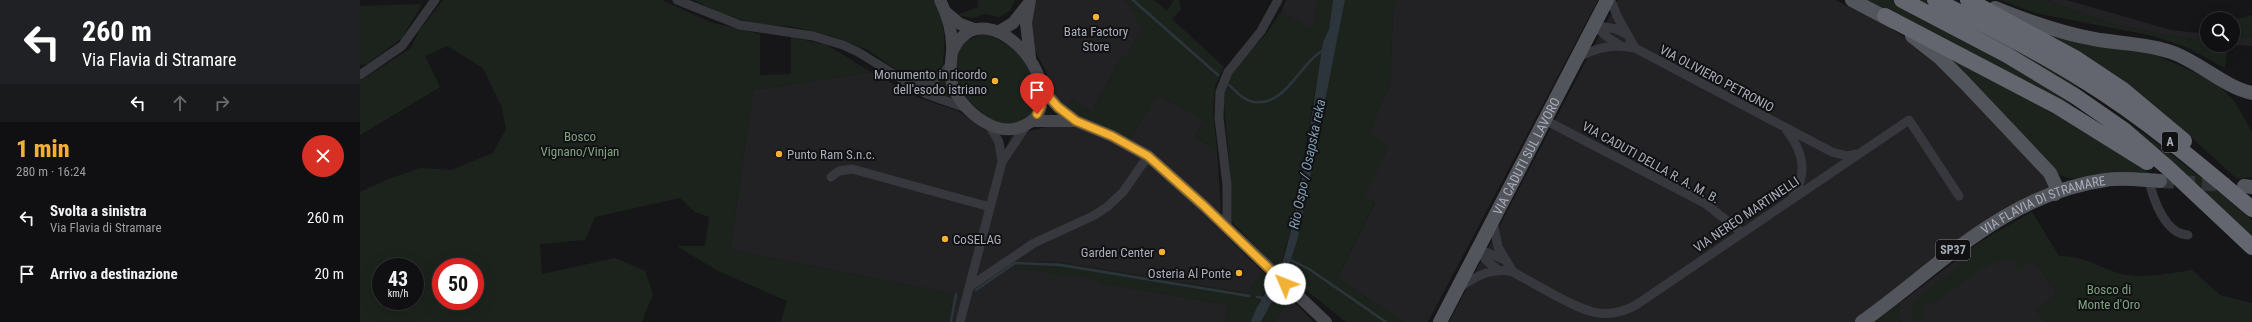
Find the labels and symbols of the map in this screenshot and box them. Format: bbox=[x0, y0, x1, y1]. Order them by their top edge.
marker: Bata Factory Store bbox=[1091, 12, 1101, 22]
place label: Bata Factory Store bbox=[1064, 24, 1129, 54]
street label: VIA OLIVIERO PETRONIO bbox=[1657, 42, 1777, 115]
place label: Monumento in ricordo dell'esodo istriano bbox=[874, 67, 987, 97]
pin bbox=[1020, 73, 1054, 114]
marker: Monumento in ricordo dell'esodo istriano bbox=[990, 76, 1000, 86]
street label: VIA CADUTI SUL LAVORO bbox=[1490, 95, 1563, 217]
water label: Rio Ospo / Osapska reka bbox=[1285, 98, 1329, 230]
street label: VIA CADUTI DELLA R. A. M. B. bbox=[1580, 118, 1722, 206]
park label: Bosco Vignano/Vinjan bbox=[541, 129, 619, 159]
road number: A bbox=[2162, 132, 2178, 152]
place label: Punto Ram S.n.c. bbox=[787, 147, 875, 162]
marker: Punto Ram S.n.c. bbox=[774, 149, 784, 159]
street label: VIA FLAVIA DI STRAMARE bbox=[1978, 173, 2106, 237]
street label: VIA NEREO MARTINELLI bbox=[1691, 174, 1802, 255]
place label: CoSELAG bbox=[953, 232, 1002, 247]
marker: CoSELAG bbox=[940, 234, 950, 244]
road number: SP37 bbox=[1936, 240, 1970, 260]
place label: Garden Center bbox=[1081, 245, 1154, 260]
marker: Garden Center bbox=[1157, 247, 1167, 257]
speed limit sign: 50 bbox=[432, 258, 484, 310]
position arrow bbox=[1264, 263, 1306, 305]
place label: Osteria Al Ponte bbox=[1148, 266, 1231, 281]
marker: Osteria Al Ponte bbox=[1234, 268, 1244, 278]
park label: Bosco di Monte d'Oro bbox=[2078, 282, 2140, 312]

